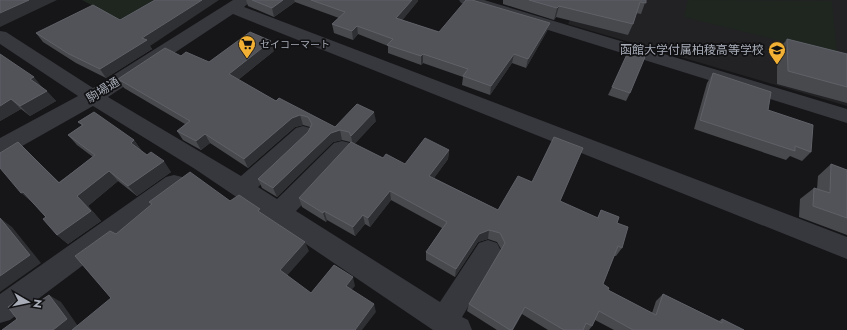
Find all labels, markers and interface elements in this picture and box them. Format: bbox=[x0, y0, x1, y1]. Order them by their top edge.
supermarket icon: セイコーマート bbox=[237, 34, 257, 59]
place label: セイコーマート bbox=[260, 37, 330, 52]
school or university icon: 函館大学付属柏稜高等学校 bbox=[767, 40, 787, 65]
place label: 函館大学付属柏稜高等学校 bbox=[620, 41, 764, 59]
street label: 駒場通 bbox=[83, 73, 123, 107]
north arrow bbox=[8, 282, 48, 322]
text: N bbox=[29, 298, 46, 309]

